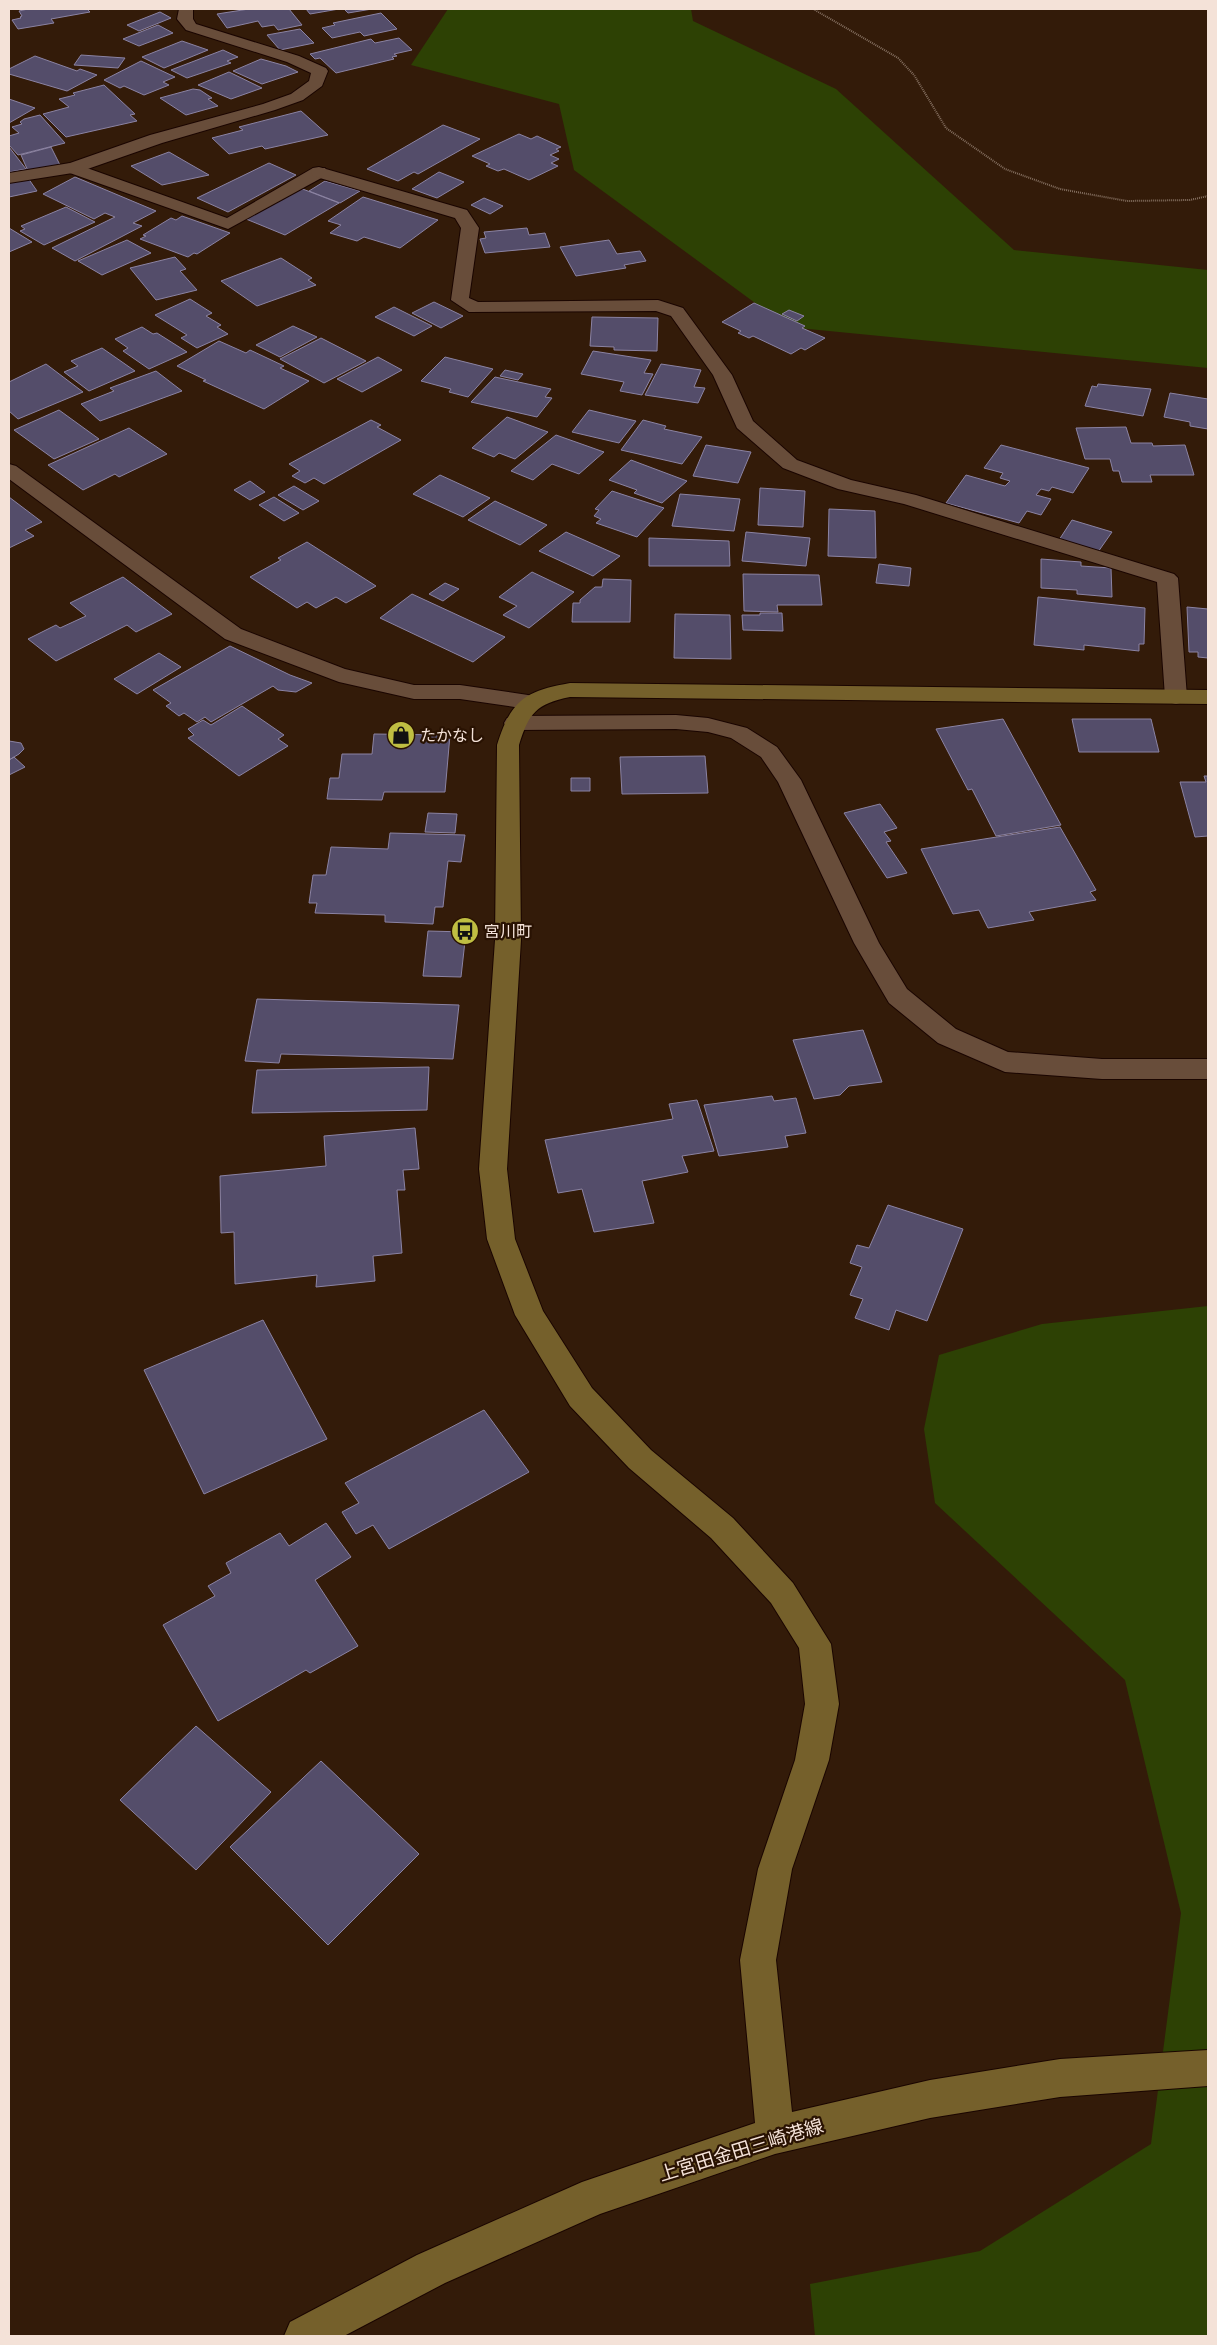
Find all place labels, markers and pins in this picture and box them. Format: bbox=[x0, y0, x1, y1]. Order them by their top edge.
shop icon: たかなし bbox=[386, 720, 416, 750]
place label: たかなし bbox=[420, 726, 484, 745]
bus stop icon: 宮川町 bbox=[450, 916, 480, 946]
place label: 宮川町 bbox=[484, 922, 532, 941]

